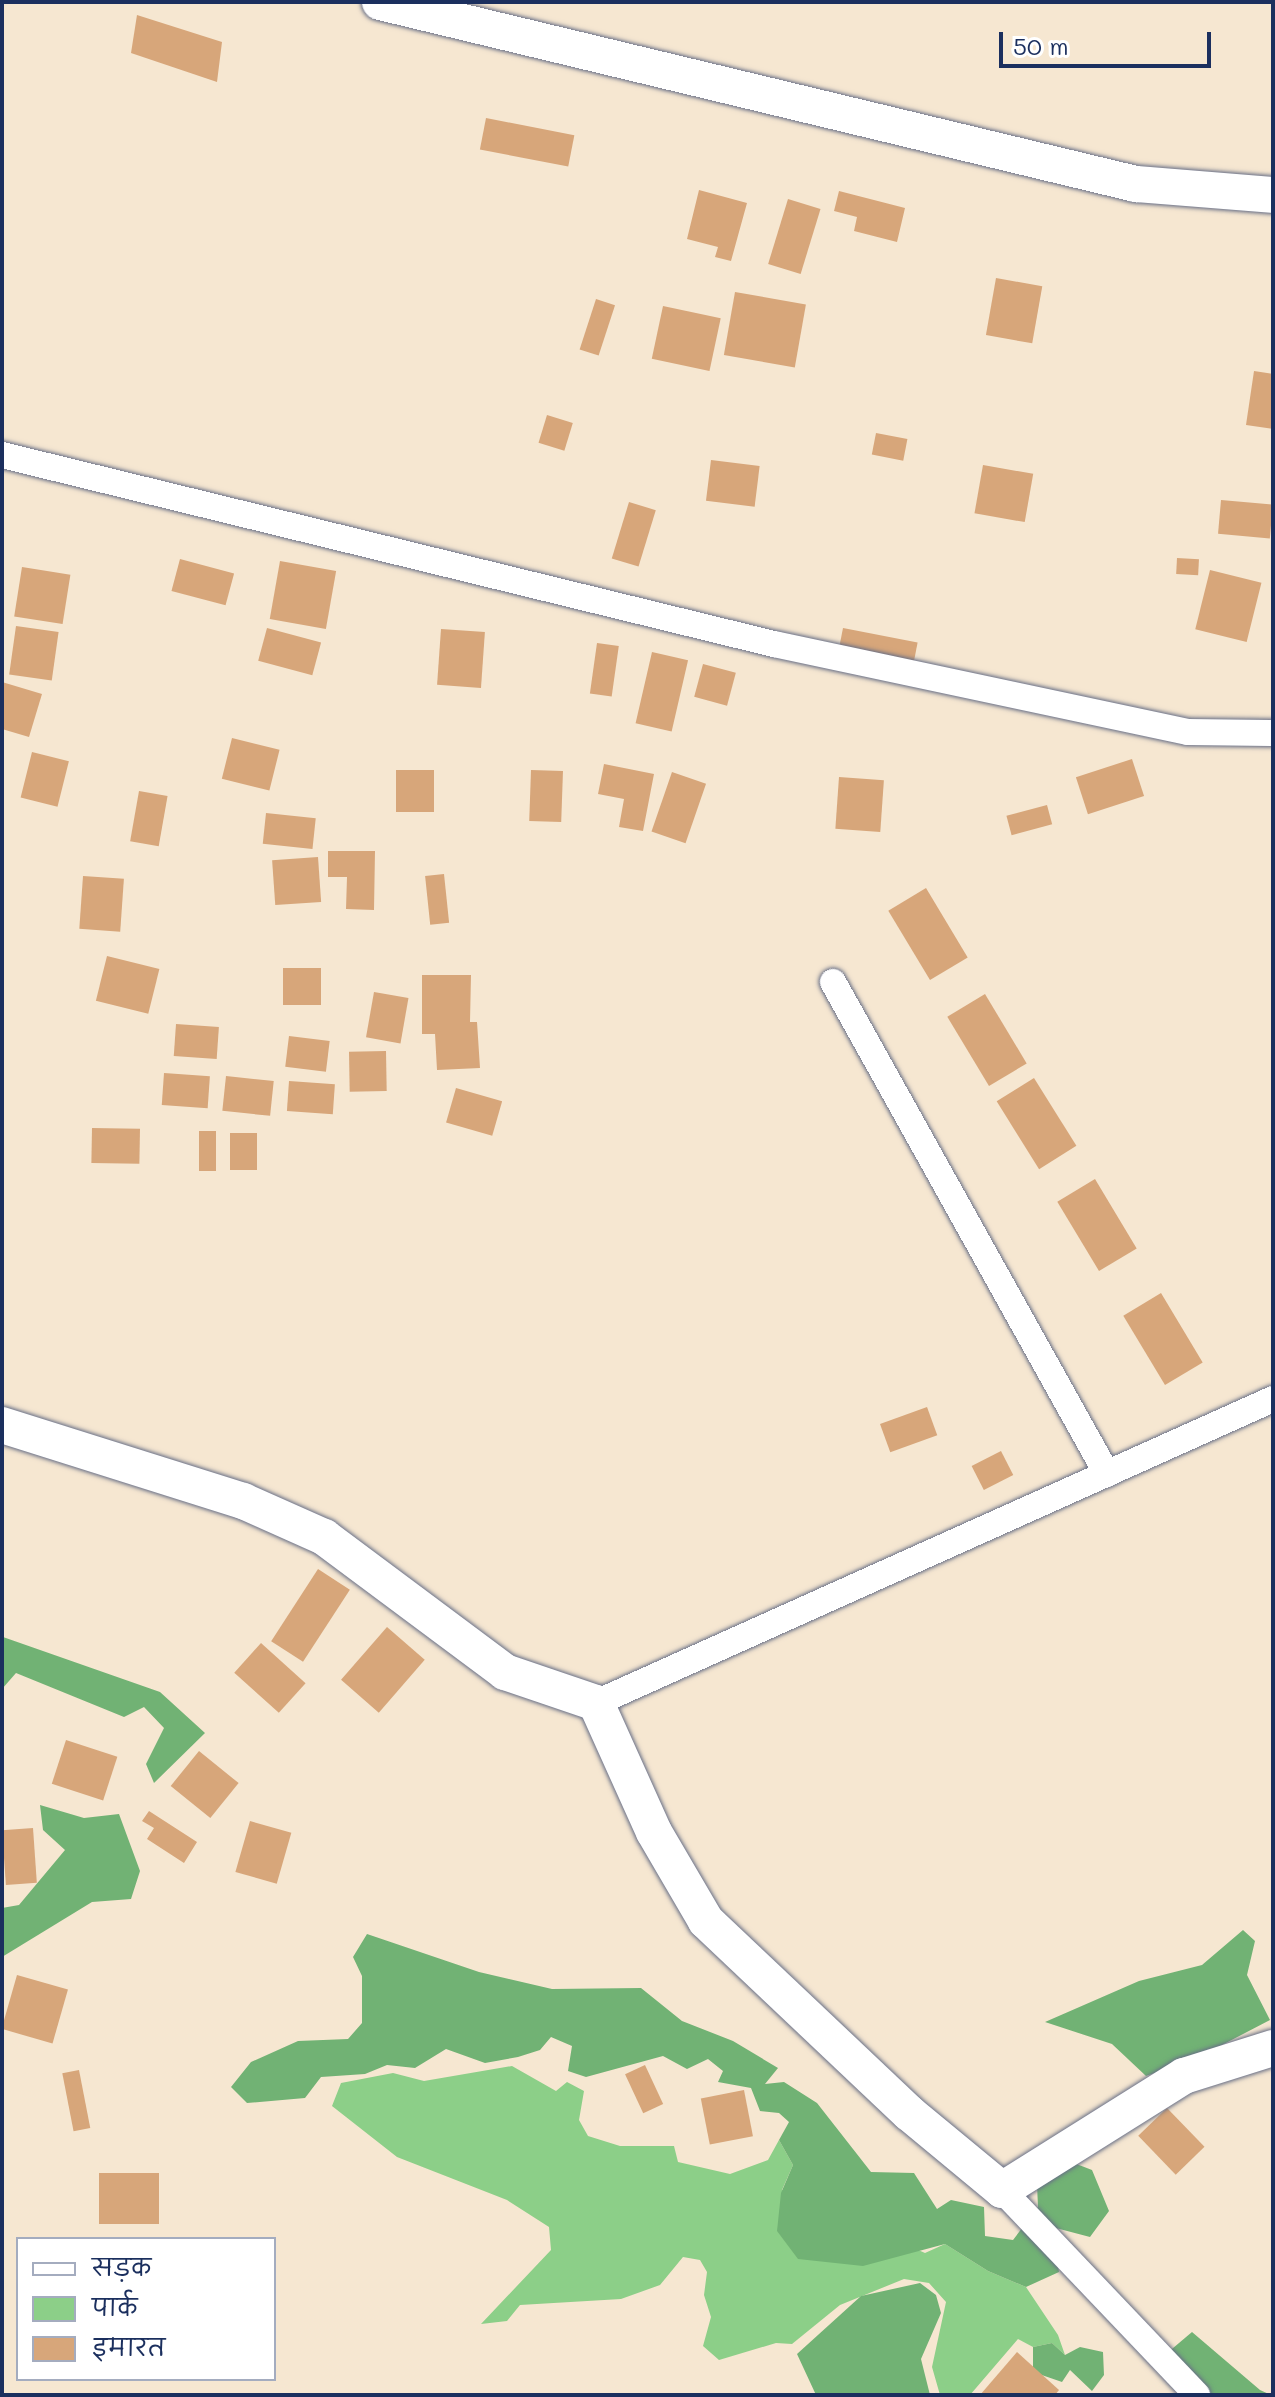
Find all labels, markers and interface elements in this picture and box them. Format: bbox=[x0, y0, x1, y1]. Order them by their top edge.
scale bar bbox=[1003, 16, 1215, 66]
text: 50 m bbox=[1013, 30, 1069, 61]
legend bbox=[16, 2237, 276, 2381]
text: सड़क bbox=[92, 2251, 151, 2282]
text: पार्क bbox=[92, 2291, 137, 2322]
text: इमारत bbox=[92, 2331, 165, 2362]

